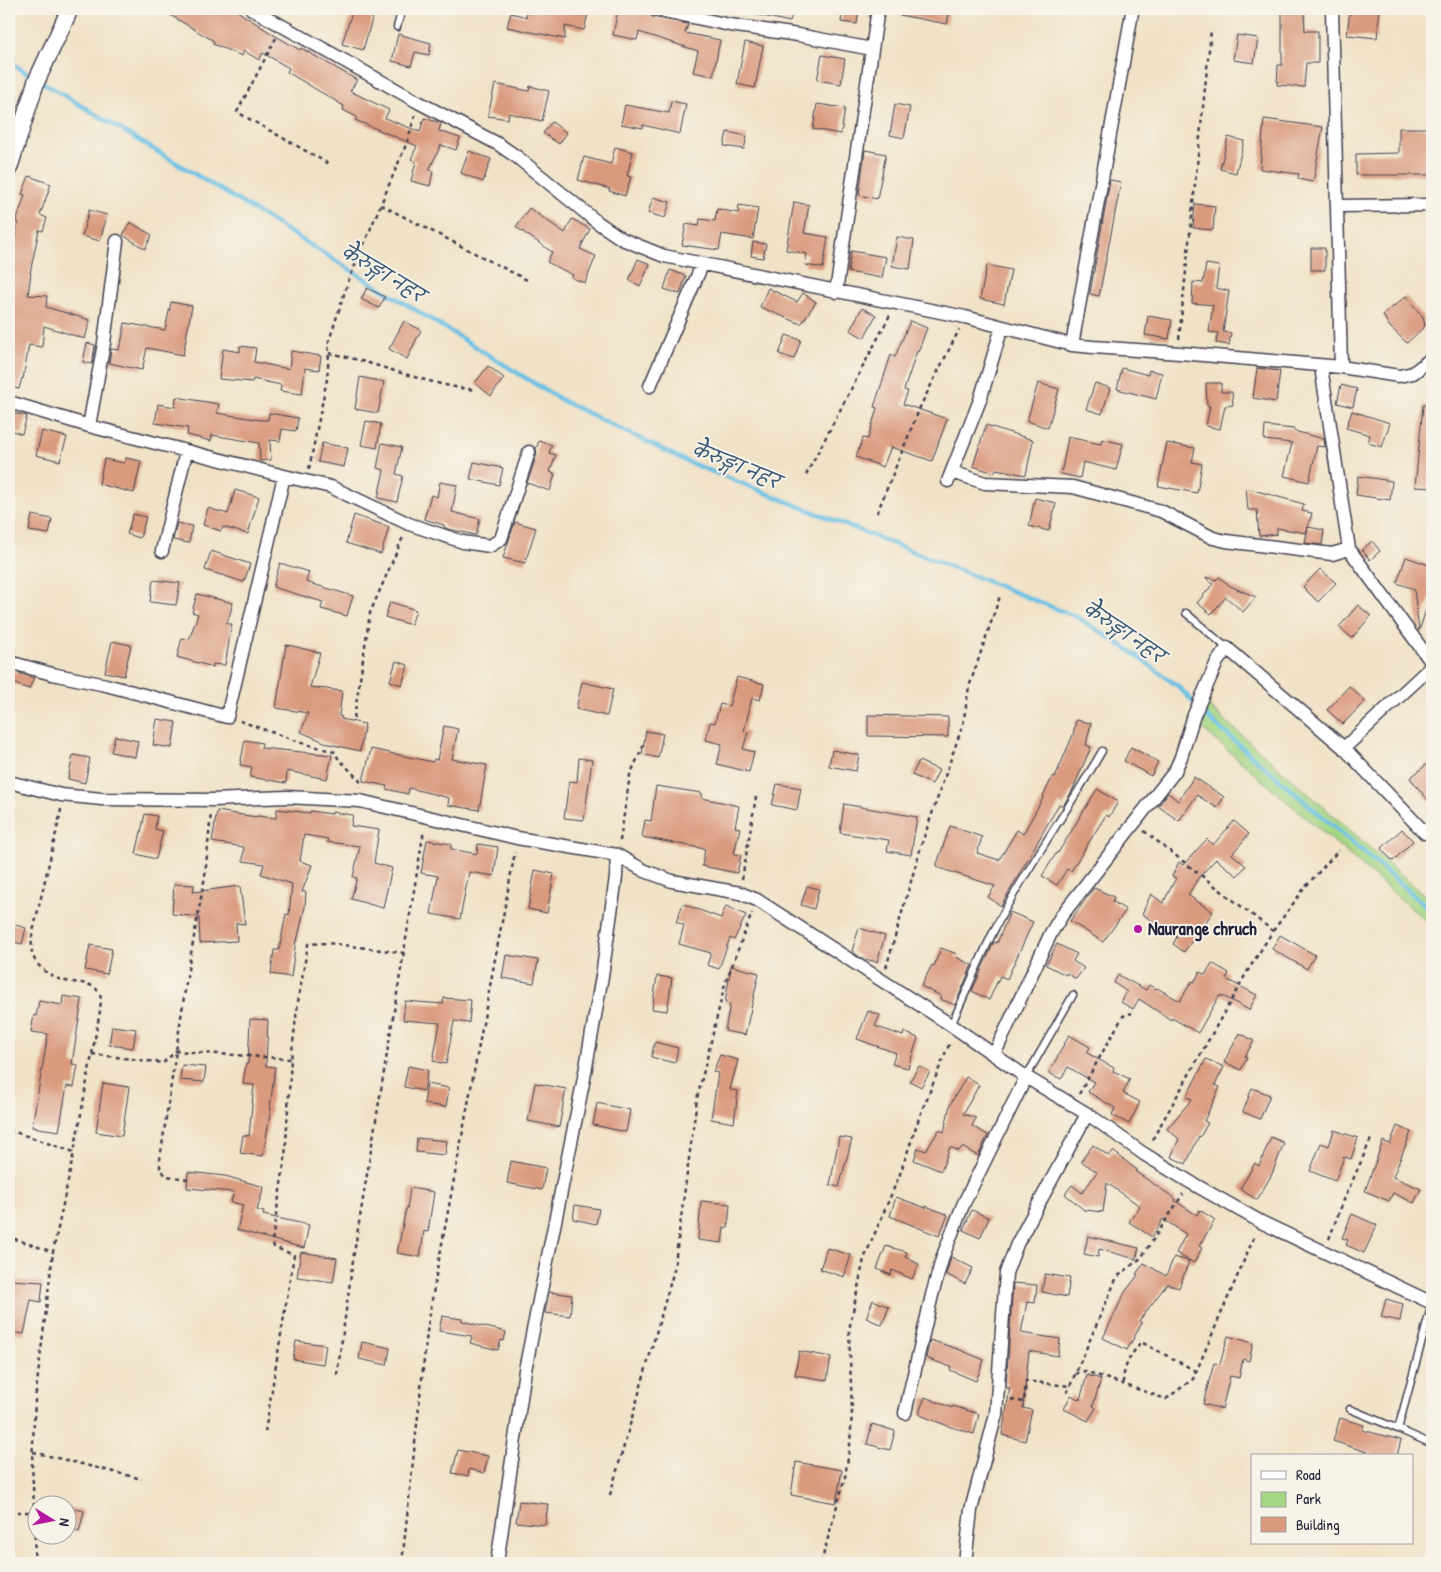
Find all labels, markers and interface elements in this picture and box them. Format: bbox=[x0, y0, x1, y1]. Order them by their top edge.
water label: केेरुङ्गा नहर bbox=[336, 236, 434, 312]
water label: केेरुङ्गा नहर bbox=[687, 434, 789, 498]
water label: केेरुङ्गा नहर bbox=[1077, 594, 1175, 673]
place label: Naurange chruch bbox=[1148, 916, 1257, 942]
marker: Naurange chruch bbox=[1132, 923, 1144, 935]
legend bbox=[1251, 1454, 1414, 1544]
text: Road bbox=[1296, 1464, 1321, 1485]
text: Park bbox=[1296, 1488, 1321, 1509]
north arrow bbox=[28, 1494, 78, 1544]
text: Building bbox=[1296, 1514, 1340, 1535]
text: N bbox=[55, 1517, 75, 1528]

